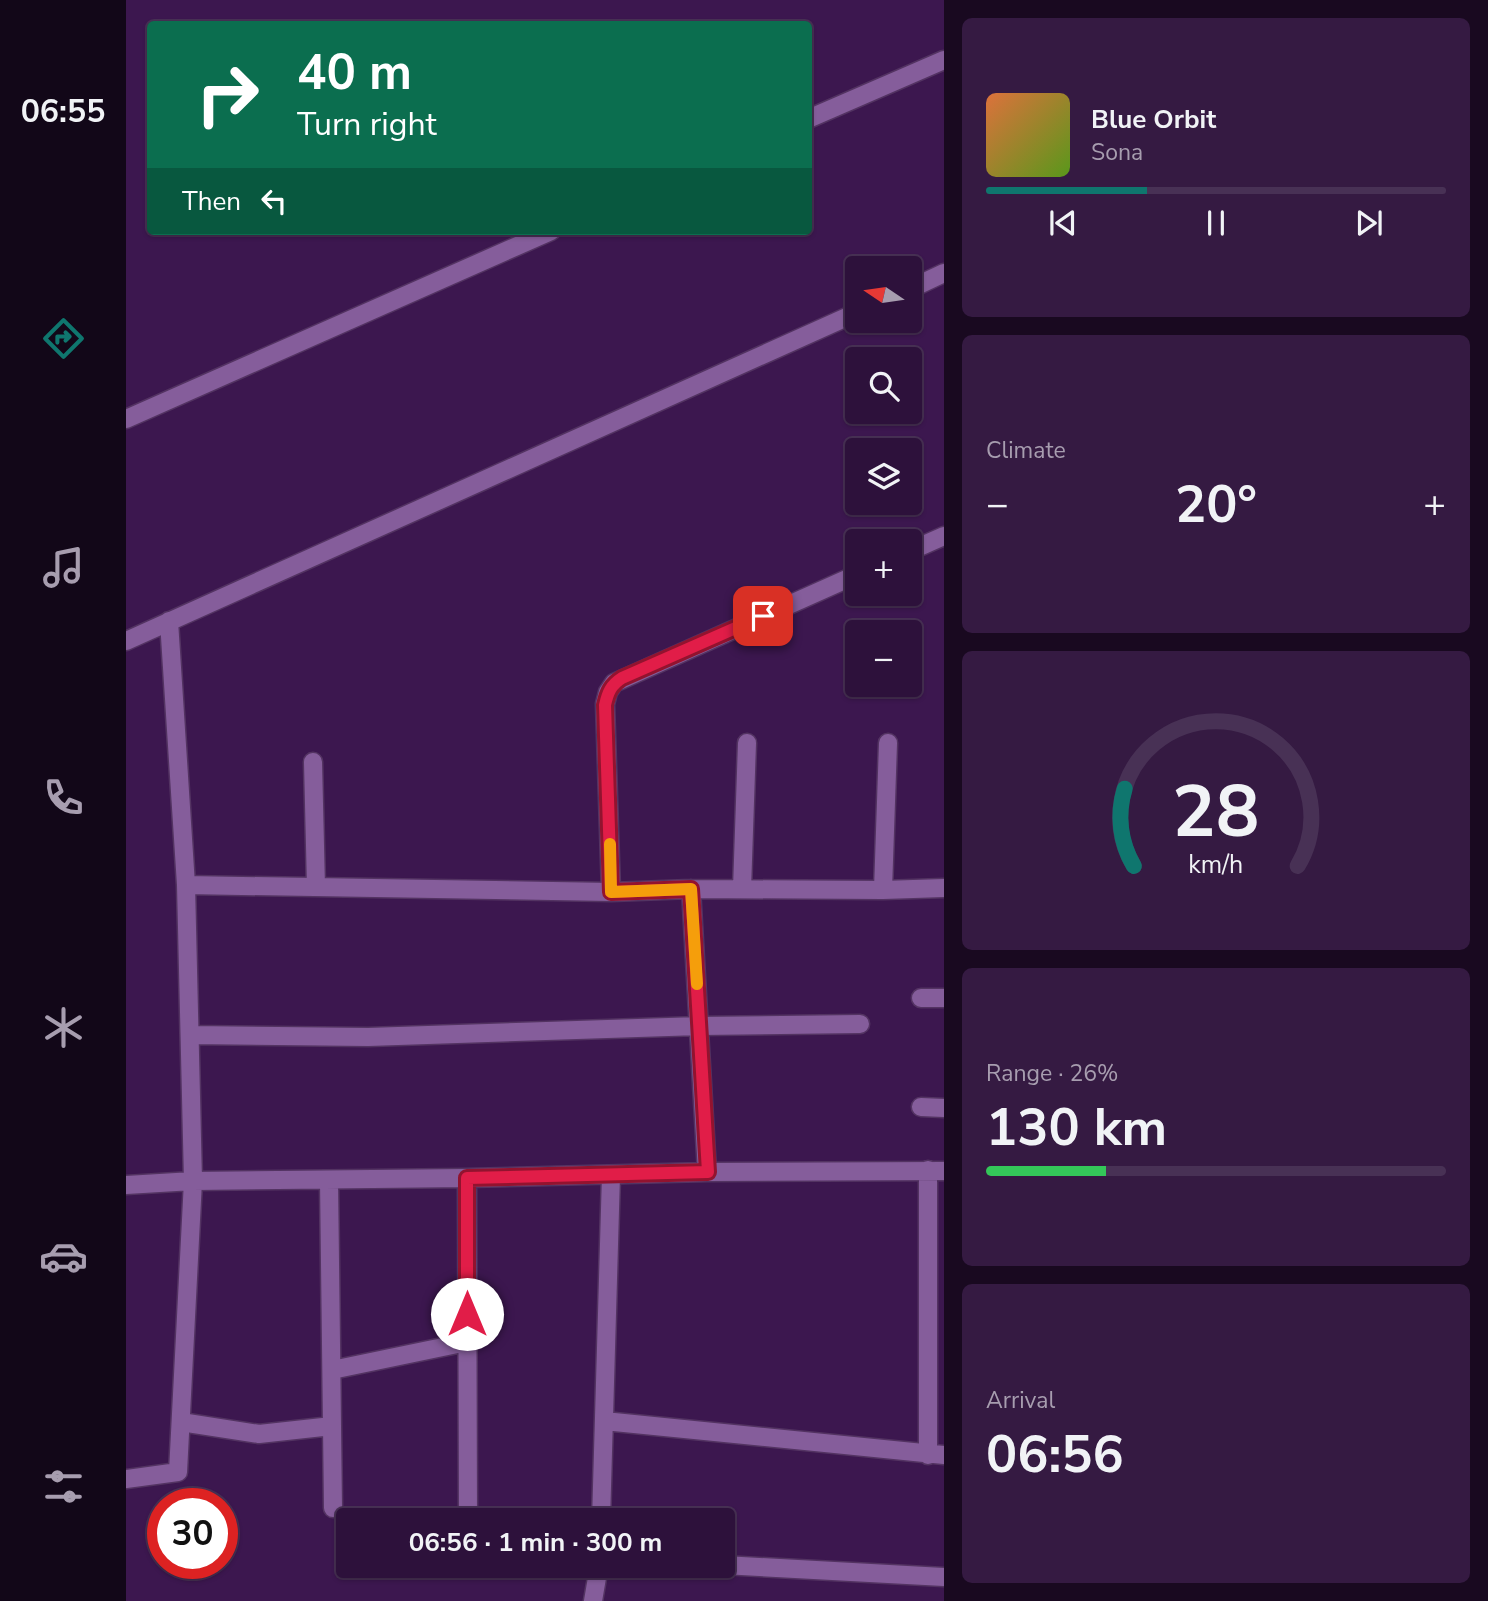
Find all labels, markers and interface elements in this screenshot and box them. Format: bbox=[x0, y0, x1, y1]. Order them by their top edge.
text: 40 m bbox=[297, 39, 412, 106]
icon: right bbox=[182, 49, 273, 140]
text: 06:55 bbox=[21, 90, 105, 133]
text: Blue Orbit bbox=[1091, 102, 1216, 137]
text: Turn right bbox=[297, 103, 437, 146]
text: Sona bbox=[1091, 137, 1143, 168]
icon: left bbox=[255, 182, 293, 220]
text: Then bbox=[182, 184, 241, 219]
icon: previous bbox=[1044, 204, 1082, 242]
icon: pause bbox=[1197, 204, 1235, 242]
icon: next bbox=[1350, 204, 1388, 242]
north arrow bbox=[845, 256, 922, 332]
map controls bbox=[845, 256, 922, 697]
icon: directions bbox=[39, 314, 88, 363]
button: search bbox=[845, 347, 922, 424]
text: Climate bbox=[986, 435, 1066, 466]
button: layers bbox=[845, 438, 922, 515]
text: 20° bbox=[1175, 469, 1257, 540]
text: − bbox=[986, 479, 1009, 530]
text: + bbox=[1423, 479, 1446, 530]
button: + bbox=[845, 529, 922, 606]
icon: music bbox=[39, 543, 88, 592]
pin bbox=[733, 586, 793, 646]
icon: arrive bbox=[744, 597, 782, 635]
button: − bbox=[845, 620, 922, 697]
text: 28 bbox=[1172, 763, 1260, 863]
icon: phone bbox=[39, 773, 88, 822]
text: km/h bbox=[1188, 848, 1244, 882]
icon: climate bbox=[39, 1003, 88, 1052]
text: Range · 26% bbox=[986, 1058, 1118, 1089]
text: 130 km bbox=[986, 1092, 1167, 1163]
icon: car bbox=[39, 1232, 88, 1281]
position arrow bbox=[430, 1277, 504, 1351]
text: Arrival bbox=[986, 1385, 1055, 1416]
text: 06:56 bbox=[986, 1419, 1124, 1490]
icon: filters bbox=[39, 1462, 88, 1511]
speed limit sign: 30 bbox=[147, 1488, 238, 1579]
text: 06:56 · 1 min · 300 m bbox=[409, 1525, 662, 1560]

